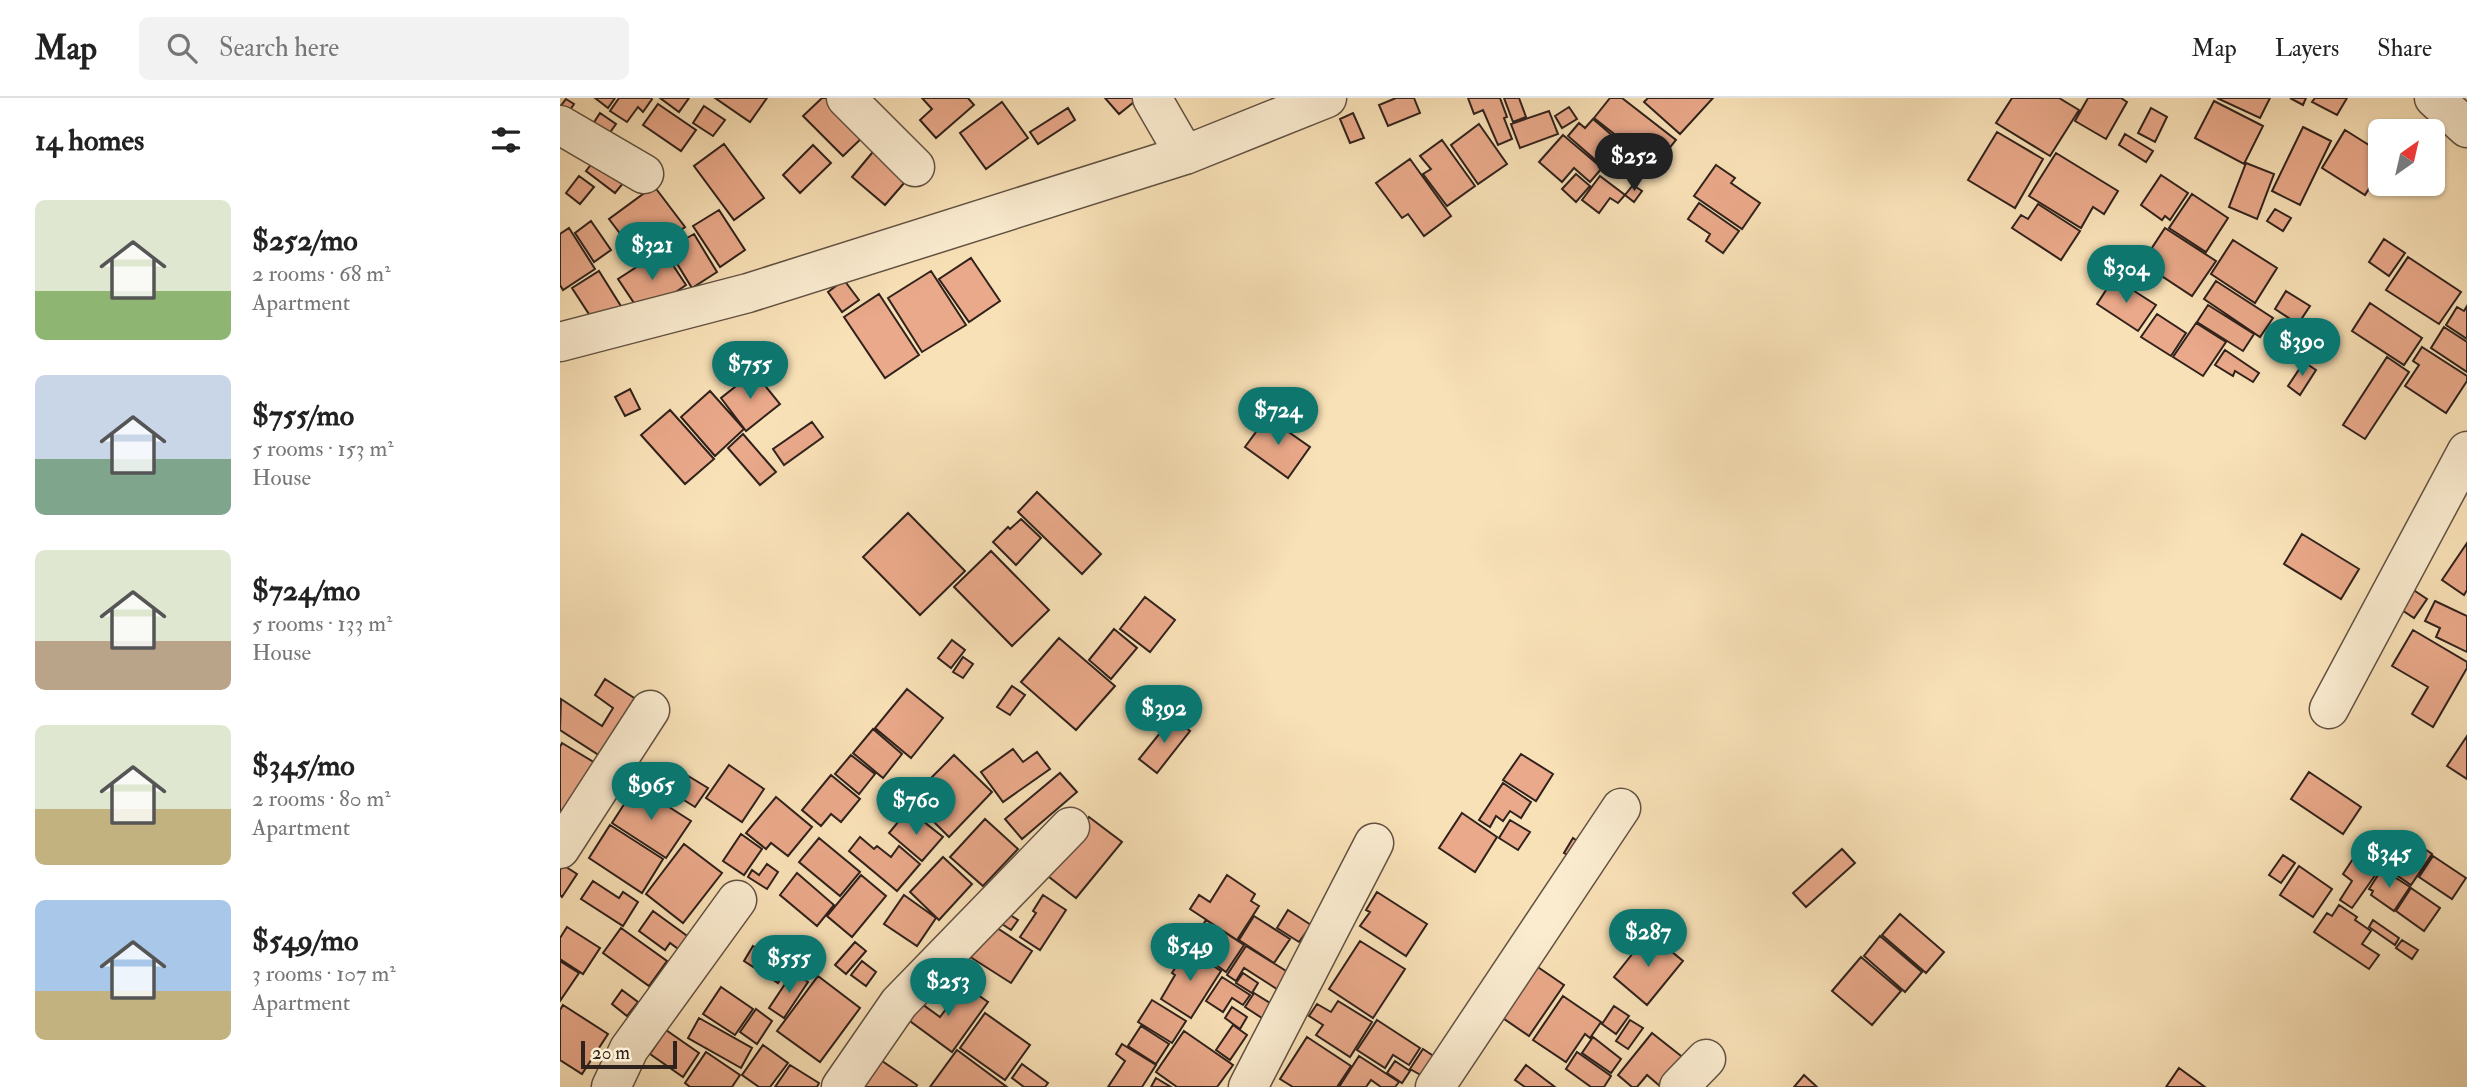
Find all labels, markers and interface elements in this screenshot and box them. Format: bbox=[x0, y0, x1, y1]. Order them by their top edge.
search box bbox=[139, 17, 629, 80]
text: Map bbox=[35, 28, 97, 69]
icon: search bbox=[163, 29, 201, 67]
text: Search here bbox=[219, 32, 339, 64]
text: Map bbox=[2192, 33, 2237, 64]
text: Layers bbox=[2275, 33, 2339, 64]
text: Share bbox=[2377, 33, 2432, 64]
north arrow bbox=[2368, 119, 2445, 196]
map controls bbox=[2368, 119, 2445, 196]
icon: filters bbox=[487, 121, 525, 159]
text: 14 homes bbox=[35, 122, 144, 159]
pin: $252 bbox=[1593, 134, 1675, 193]
text: $252 bbox=[1611, 141, 1657, 170]
text: $252/mo bbox=[252, 222, 358, 259]
pin: $321 bbox=[611, 222, 693, 282]
icon: home bbox=[91, 228, 175, 312]
text: $321 bbox=[631, 230, 673, 259]
pin: $304 bbox=[2085, 246, 2167, 305]
text: $304 bbox=[2103, 253, 2149, 282]
text: 2 rooms · 68 m² bbox=[252, 259, 391, 288]
text: Apartment bbox=[252, 288, 350, 317]
pin: $390 bbox=[2261, 318, 2343, 378]
text: $390 bbox=[2279, 326, 2325, 355]
pin: $755 bbox=[709, 342, 791, 401]
text: $755 bbox=[728, 349, 772, 378]
pin: $724 bbox=[1237, 388, 1319, 447]
text: $724 bbox=[1254, 395, 1302, 424]
text: $755/mo bbox=[252, 397, 354, 434]
icon: home bbox=[91, 403, 175, 487]
text: 5 rooms · 153 m² bbox=[252, 434, 394, 463]
text: House bbox=[252, 463, 311, 492]
text: $724/mo bbox=[252, 572, 360, 609]
icon: home bbox=[91, 578, 175, 662]
text: 5 rooms · 133 m² bbox=[252, 609, 393, 638]
text: House bbox=[252, 638, 311, 667]
pin: $392 bbox=[1123, 686, 1205, 745]
text: $392 bbox=[1141, 693, 1187, 722]
text: $345/mo bbox=[252, 747, 355, 784]
icon: home bbox=[91, 753, 175, 837]
pin: $965 bbox=[610, 762, 692, 822]
text: $965 bbox=[628, 770, 674, 799]
pin: $760 bbox=[875, 778, 957, 837]
text: 2 rooms · 80 m² bbox=[252, 784, 391, 813]
text: $760 bbox=[893, 785, 939, 814]
text: Apartment bbox=[252, 813, 350, 842]
pin: $345 bbox=[2348, 830, 2430, 890]
text: $345 bbox=[2367, 838, 2411, 867]
pin: $287 bbox=[1607, 910, 1689, 969]
text: $287 bbox=[1625, 917, 1671, 946]
text: $549/mo bbox=[252, 922, 358, 959]
pin: $549 bbox=[1149, 924, 1231, 983]
icon: home bbox=[91, 928, 175, 1012]
text: $549 bbox=[1167, 931, 1213, 960]
pin: $555 bbox=[748, 936, 830, 995]
text: $555 bbox=[767, 943, 811, 972]
pin: $253 bbox=[907, 958, 989, 1018]
text: 3 rooms · 107 m² bbox=[252, 959, 396, 988]
text: $253 bbox=[926, 966, 970, 995]
text: Apartment bbox=[252, 988, 350, 1017]
scale bar bbox=[581, 1038, 677, 1070]
text: 20 m bbox=[592, 1041, 630, 1065]

